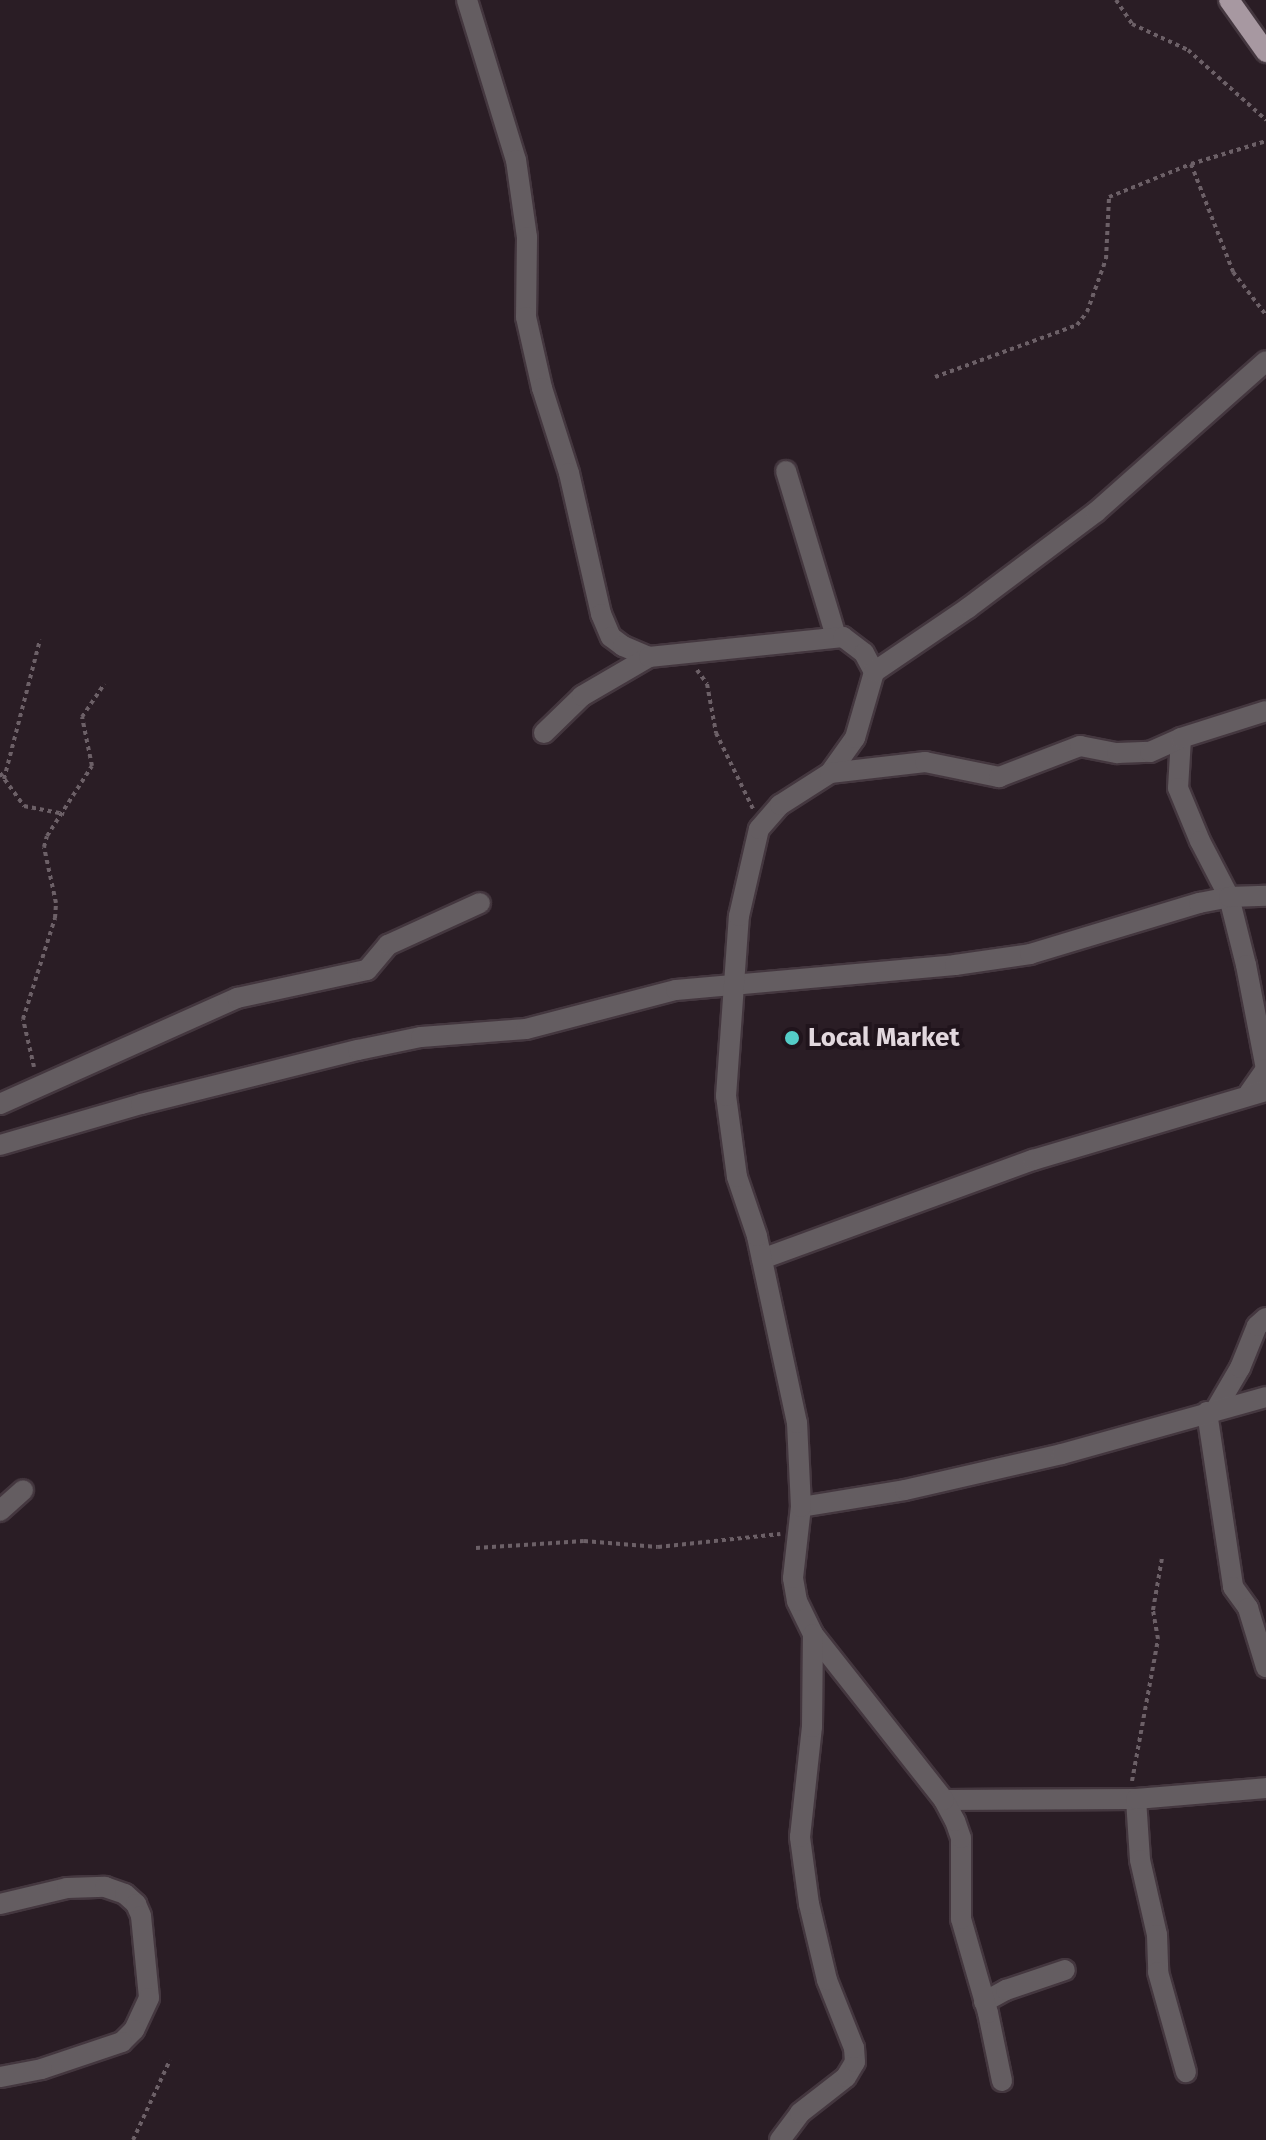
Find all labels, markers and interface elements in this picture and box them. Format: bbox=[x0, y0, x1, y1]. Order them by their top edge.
place label: Local Market bbox=[808, 1022, 959, 1054]
marker: Local Market bbox=[783, 1029, 801, 1047]

